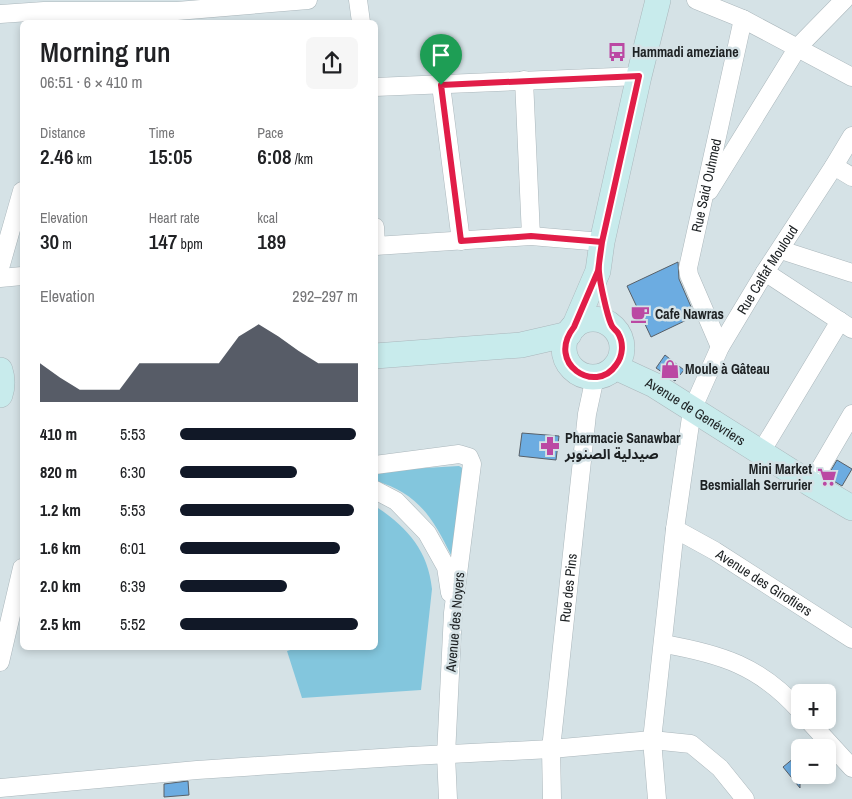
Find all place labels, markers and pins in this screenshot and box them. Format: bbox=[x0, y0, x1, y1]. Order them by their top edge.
pin bbox=[420, 34, 462, 85]
bus stop icon: Hammadi ameziane bbox=[606, 41, 628, 63]
place label: Hammadi ameziane bbox=[632, 43, 739, 61]
cafe icon: Cafe Nawras bbox=[629, 303, 651, 325]
place label: Cafe Nawras bbox=[655, 305, 724, 323]
shop icon: Moule à Gâteau bbox=[659, 358, 681, 380]
place label: Moule à Gâteau bbox=[685, 360, 770, 378]
place label: Pharmacie Sanawbar صيدلية الصنوبر bbox=[564, 429, 681, 463]
pharmacy icon: Pharmacie Sanawbar صيدلية الصنوبر bbox=[539, 435, 561, 457]
place label: Mini Market Besmiallah Serrurier bbox=[700, 460, 813, 494]
supermarket icon: Mini Market Besmiallah Serrurier bbox=[816, 466, 838, 488]

